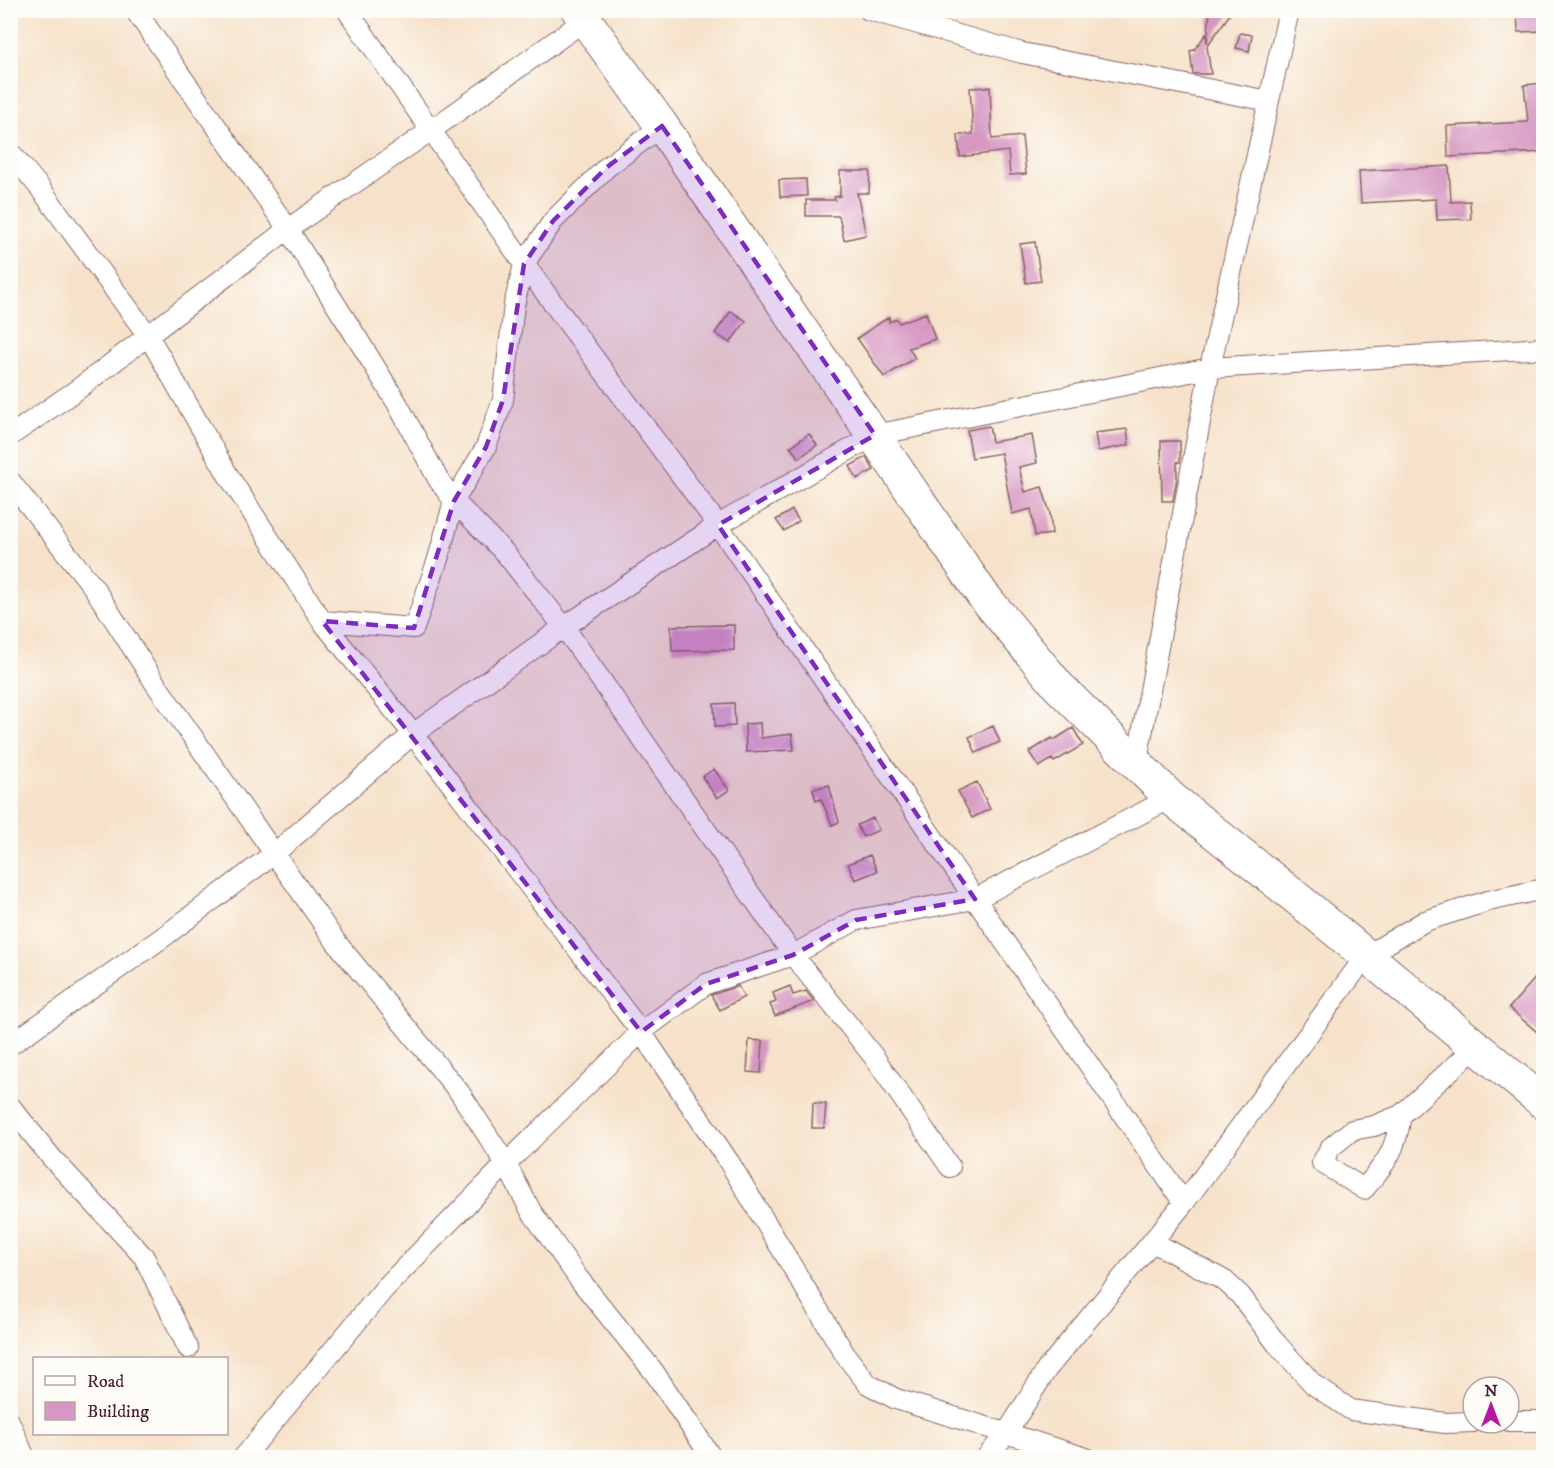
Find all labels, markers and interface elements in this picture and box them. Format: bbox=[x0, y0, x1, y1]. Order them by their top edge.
legend bbox=[33, 1357, 228, 1435]
text: Road bbox=[87, 1371, 124, 1393]
north arrow bbox=[1461, 1375, 1521, 1435]
text: N bbox=[1484, 1381, 1498, 1401]
text: Building bbox=[87, 1401, 149, 1423]

